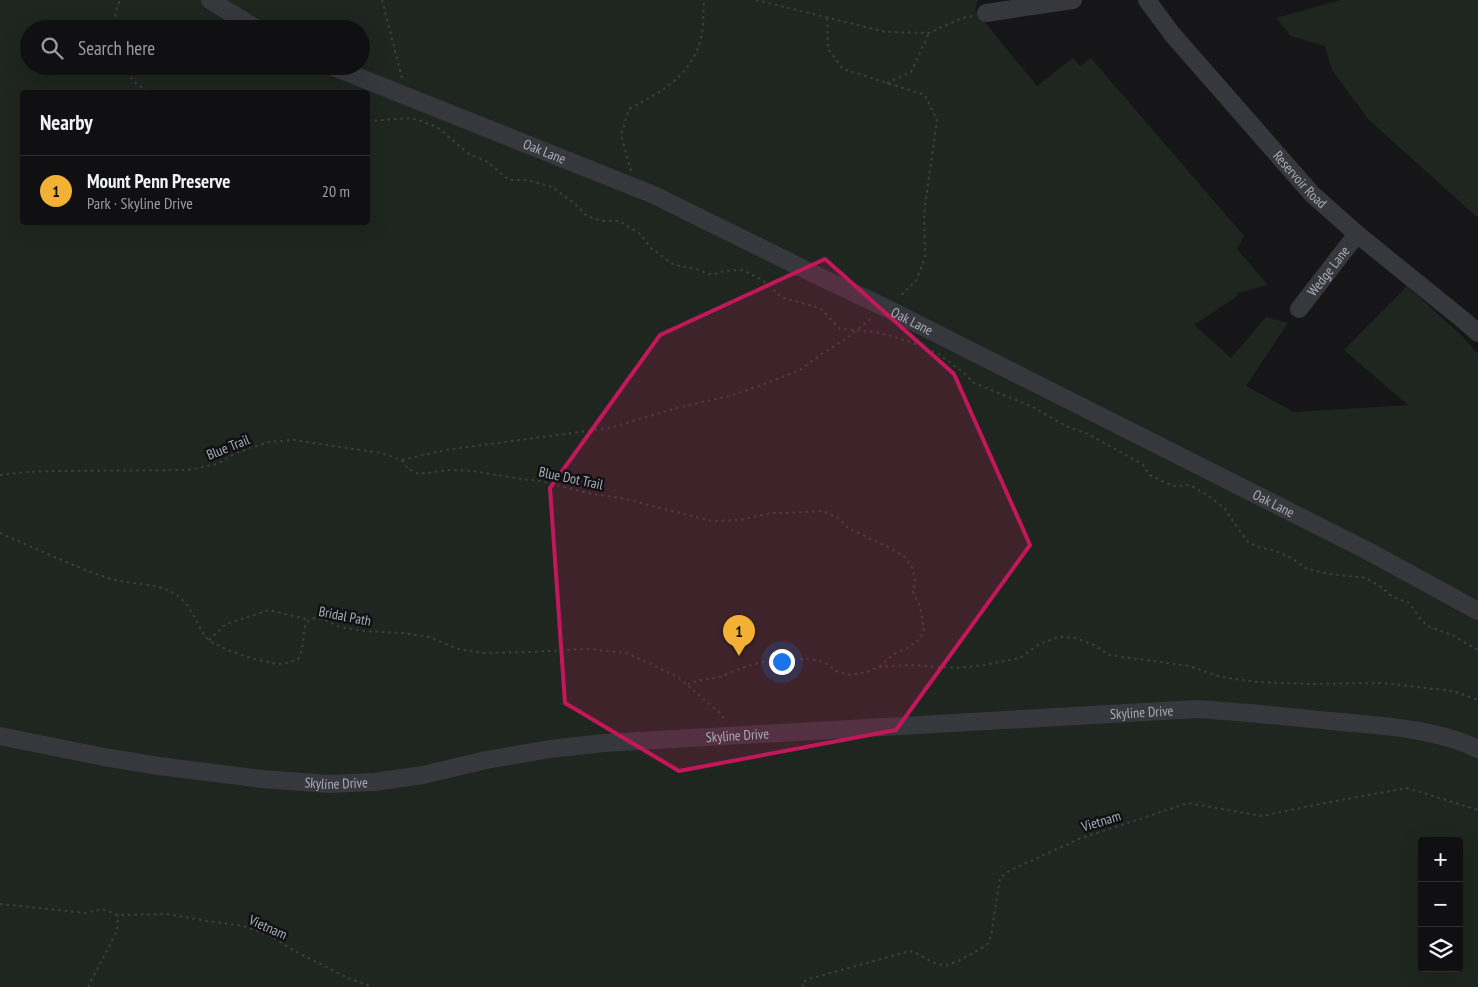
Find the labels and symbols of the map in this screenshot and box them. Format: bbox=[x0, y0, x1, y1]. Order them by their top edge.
street label: Oak Lane bbox=[521, 135, 569, 168]
street label: Reservoir Road bbox=[1269, 147, 1331, 212]
street label: Wedge Lane bbox=[1303, 242, 1354, 300]
street label: Oak Lane bbox=[888, 303, 936, 339]
street label: Blue Trail bbox=[204, 430, 253, 464]
street label: Blue Dot Trail bbox=[537, 462, 606, 494]
street label: Oak Lane bbox=[1250, 485, 1298, 522]
street label: Bridal Path bbox=[317, 602, 373, 630]
pin: 1 bbox=[723, 615, 755, 656]
your location bbox=[769, 649, 795, 675]
street label: Skyline Drive bbox=[1110, 701, 1174, 723]
street label: Skyline Drive bbox=[705, 725, 770, 746]
street label: Skyline Drive bbox=[304, 773, 368, 793]
street label: Vietnam bbox=[1078, 807, 1123, 836]
street label: Vietnam bbox=[245, 910, 290, 943]

